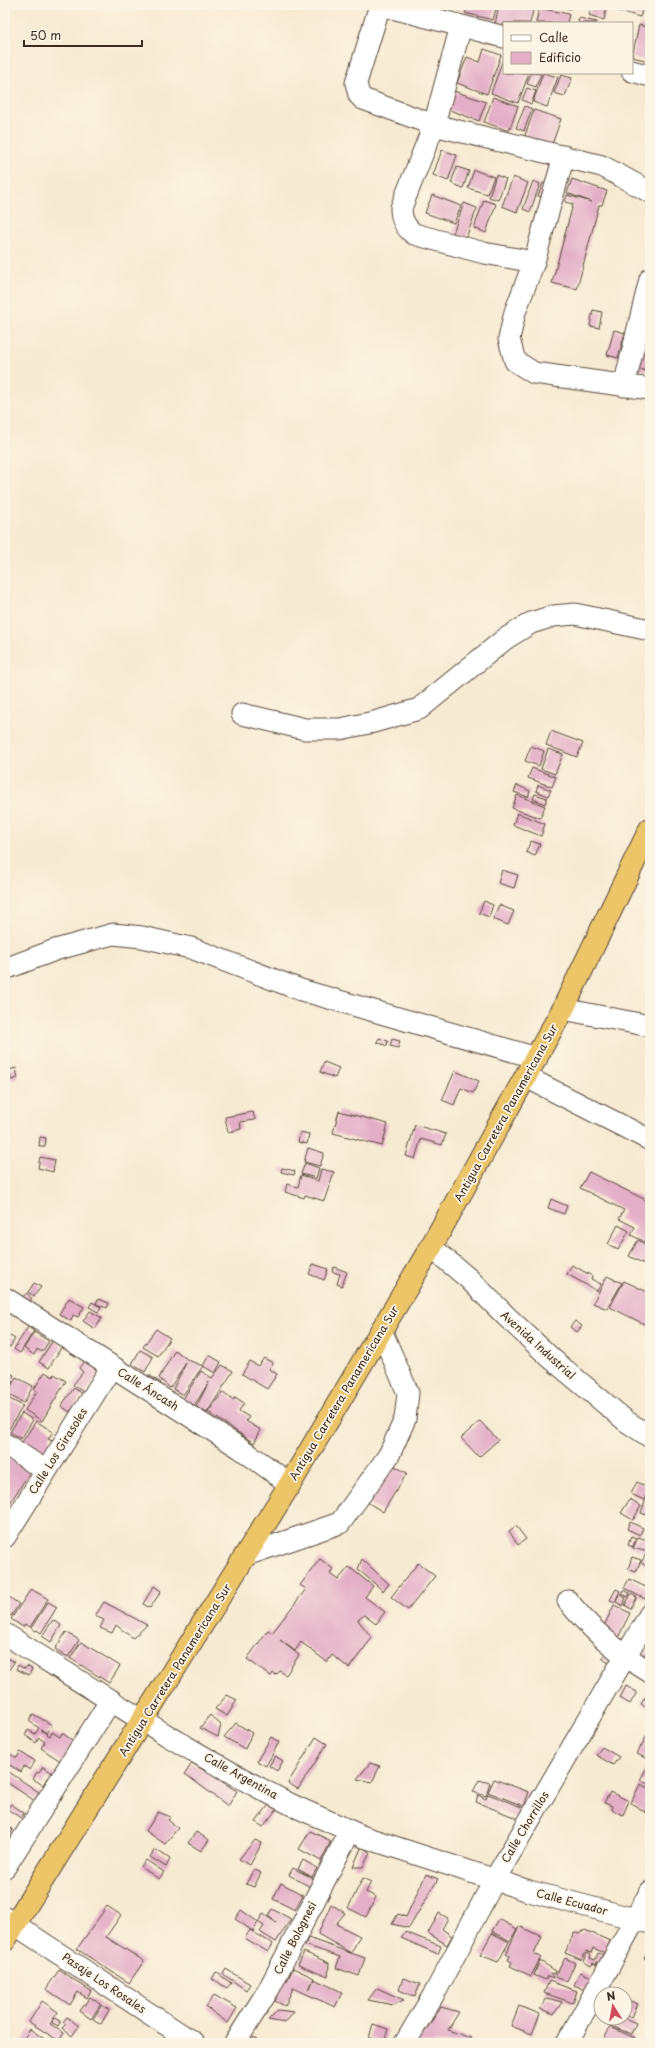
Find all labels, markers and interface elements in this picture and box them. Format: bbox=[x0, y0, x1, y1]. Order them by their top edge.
scale bar bbox=[24, 22, 142, 48]
legend bbox=[503, 22, 633, 74]
text: 50 m bbox=[30, 26, 61, 44]
text: Calle bbox=[539, 28, 569, 46]
text: Edificio bbox=[539, 48, 581, 66]
street label: Antigua Carretera Panamericana Sur bbox=[449, 1020, 562, 1205]
street label: Antigua Carretera Panamericana Sur bbox=[285, 1302, 403, 1483]
street label: Avenida Industrial bbox=[497, 1306, 580, 1383]
street label: Calle Áncash bbox=[114, 1363, 182, 1414]
street label: Calle Los Girasoles bbox=[24, 1404, 91, 1497]
street label: Antigua Carretera Panamericana Sur bbox=[114, 1579, 235, 1759]
street label: Calle Argentina bbox=[201, 1748, 281, 1803]
street label: Calle Chorrillos bbox=[496, 1788, 553, 1866]
street label: Calle Ecuador bbox=[535, 1884, 611, 1919]
street label: Calle Bolognesi bbox=[269, 1898, 320, 1977]
street label: Pasaje Los Rosales bbox=[59, 1948, 150, 2017]
north arrow bbox=[593, 1986, 633, 2026]
text: N bbox=[605, 1986, 617, 2005]

